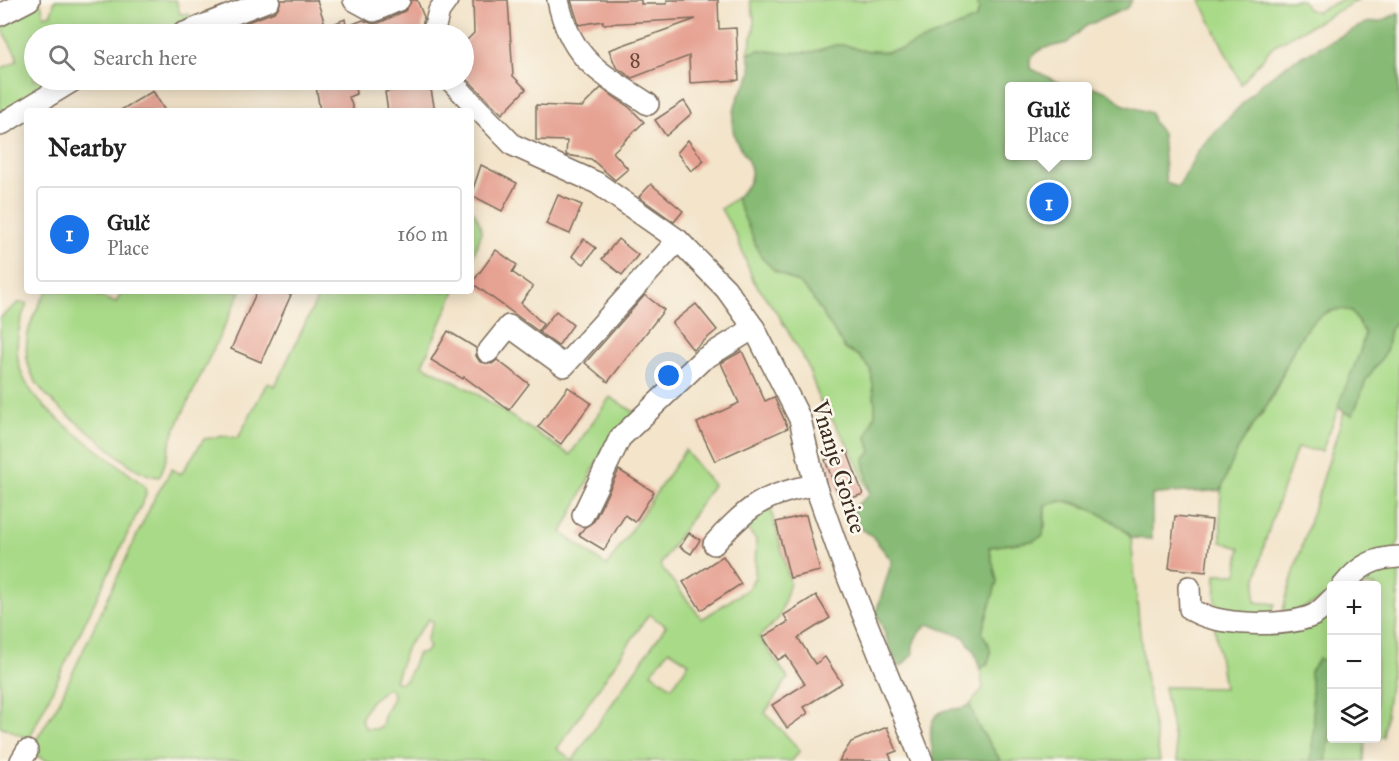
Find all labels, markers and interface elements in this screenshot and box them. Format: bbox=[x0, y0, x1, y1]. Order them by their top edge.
search box bbox=[24, 24, 474, 90]
icon: search bbox=[45, 41, 78, 74]
text: Search here bbox=[93, 44, 197, 71]
house number: 8 bbox=[629, 47, 641, 73]
popup bbox=[1005, 82, 1092, 160]
text: Gulč bbox=[1027, 96, 1070, 123]
text: Place bbox=[1027, 123, 1069, 147]
text: Nearby bbox=[48, 131, 126, 163]
pin: 1 bbox=[1030, 180, 1068, 224]
text: Gulč bbox=[107, 209, 150, 236]
text: 1 bbox=[66, 222, 73, 246]
text: 160 m bbox=[397, 222, 448, 246]
text: Place bbox=[107, 236, 149, 260]
your location bbox=[654, 361, 683, 390]
street label: Vnanje Gorice bbox=[804, 396, 873, 537]
map controls bbox=[1327, 581, 1381, 743]
button: + bbox=[1327, 581, 1381, 635]
button: − bbox=[1327, 635, 1381, 689]
button: layers bbox=[1327, 689, 1381, 743]

